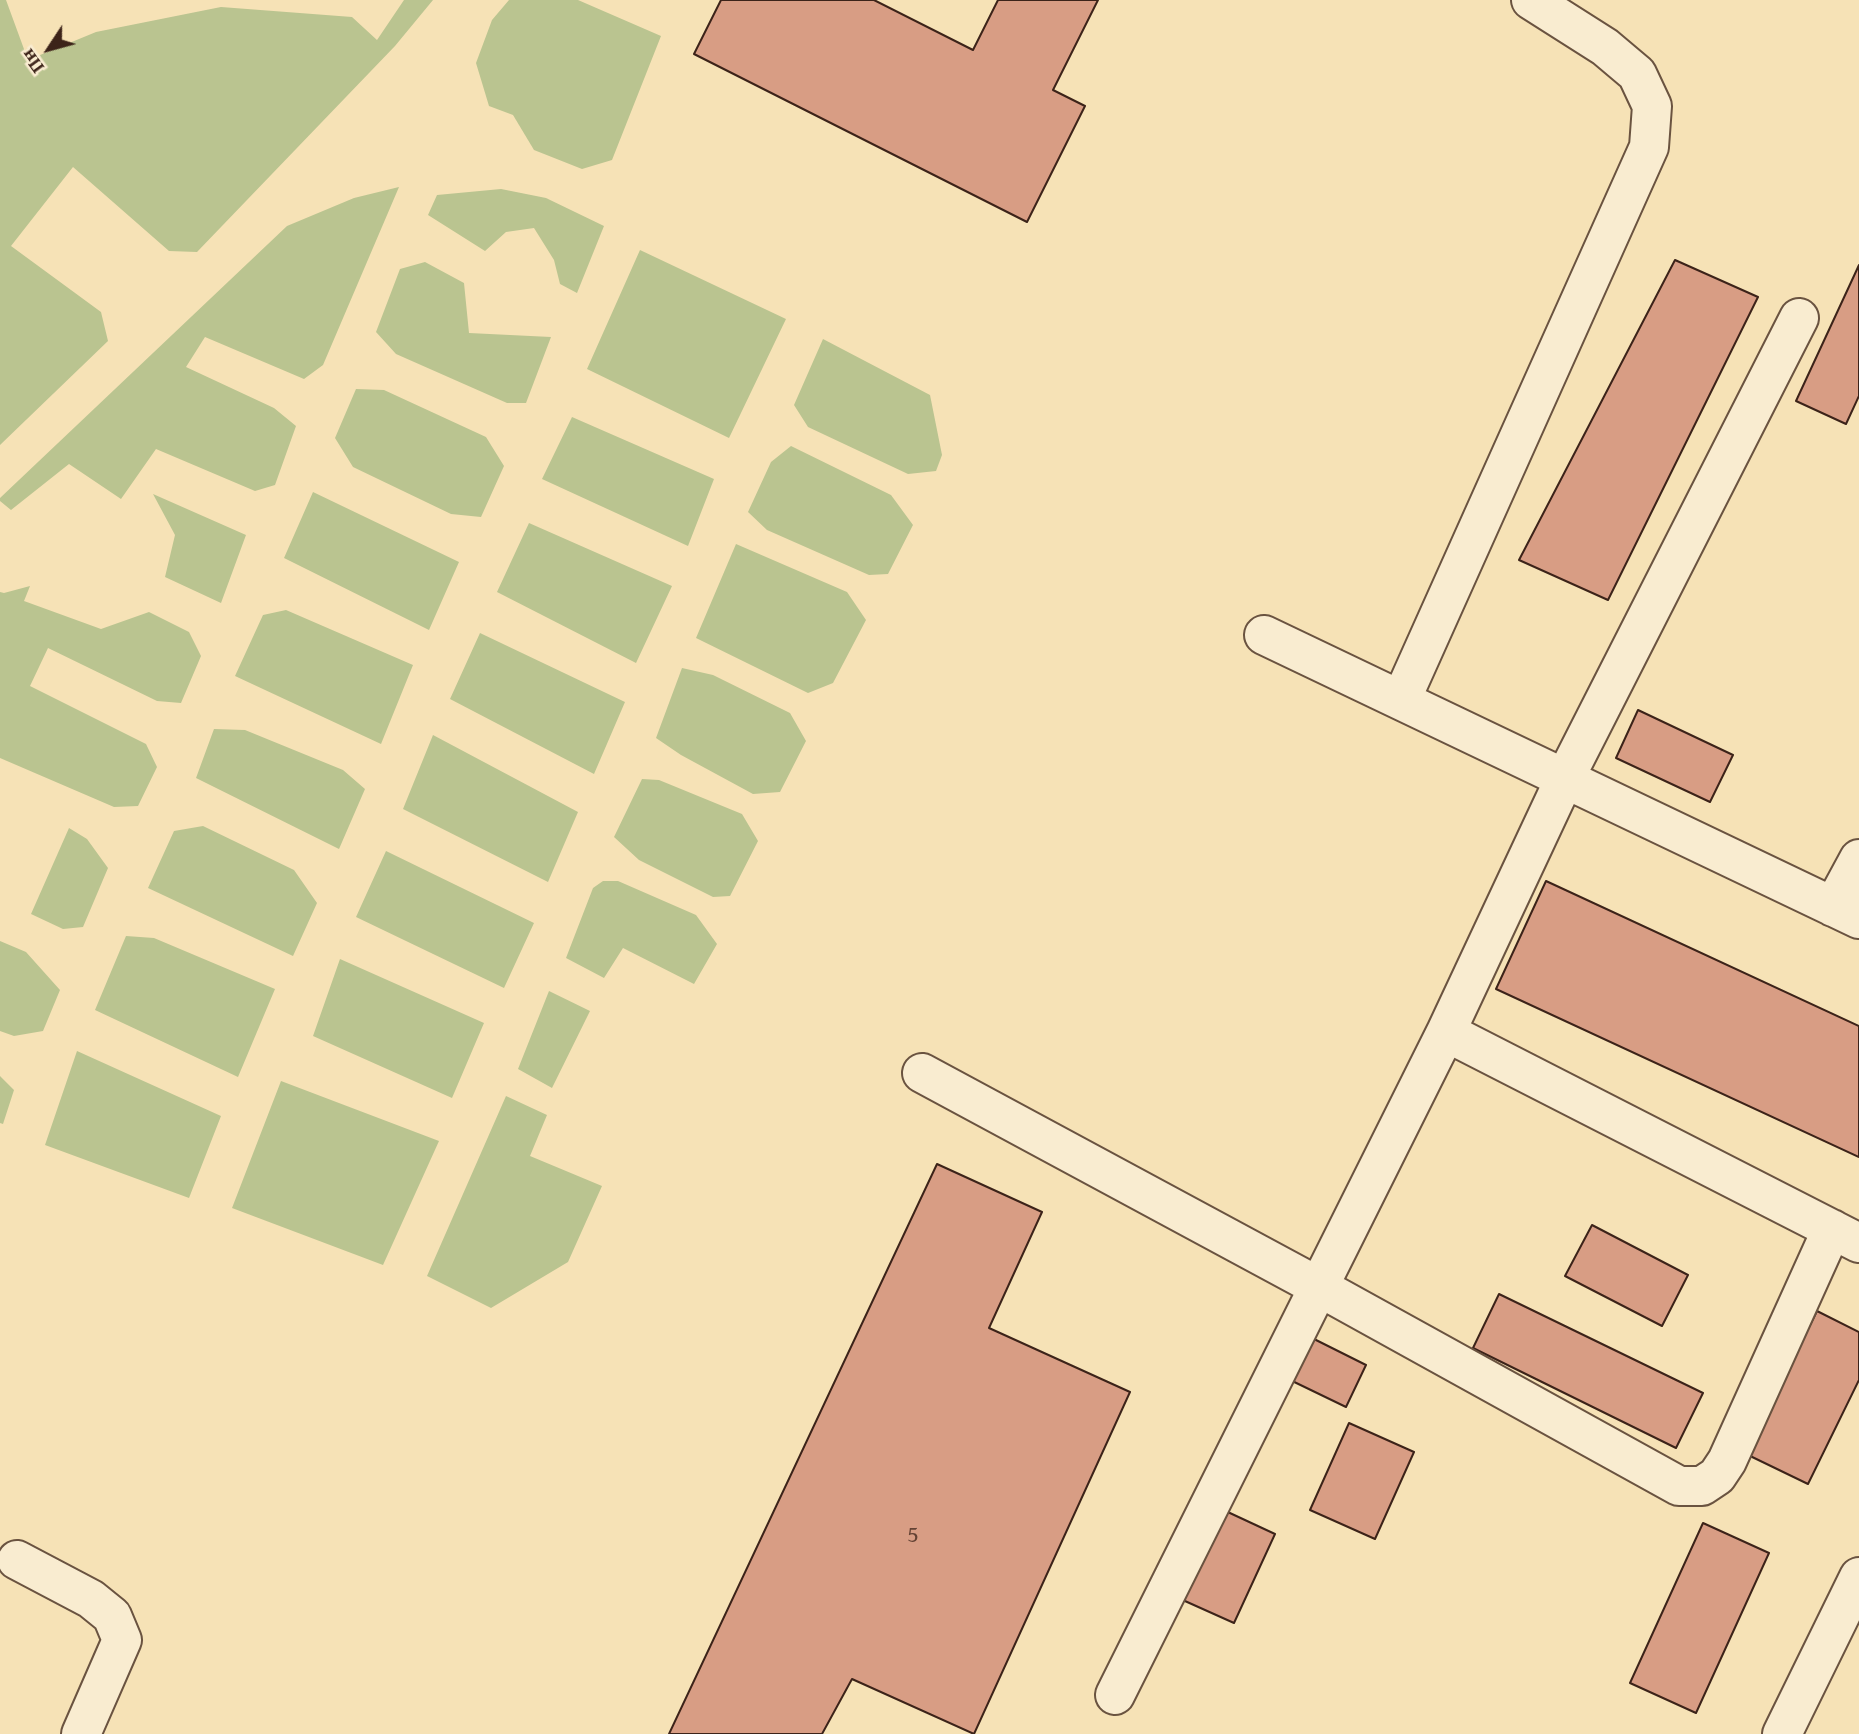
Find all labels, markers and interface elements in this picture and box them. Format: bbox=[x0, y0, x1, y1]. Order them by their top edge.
north arrow bbox=[14, 14, 84, 84]
text: Пн bbox=[14, 43, 51, 79]
house number: 5 bbox=[907, 1522, 919, 1550]

